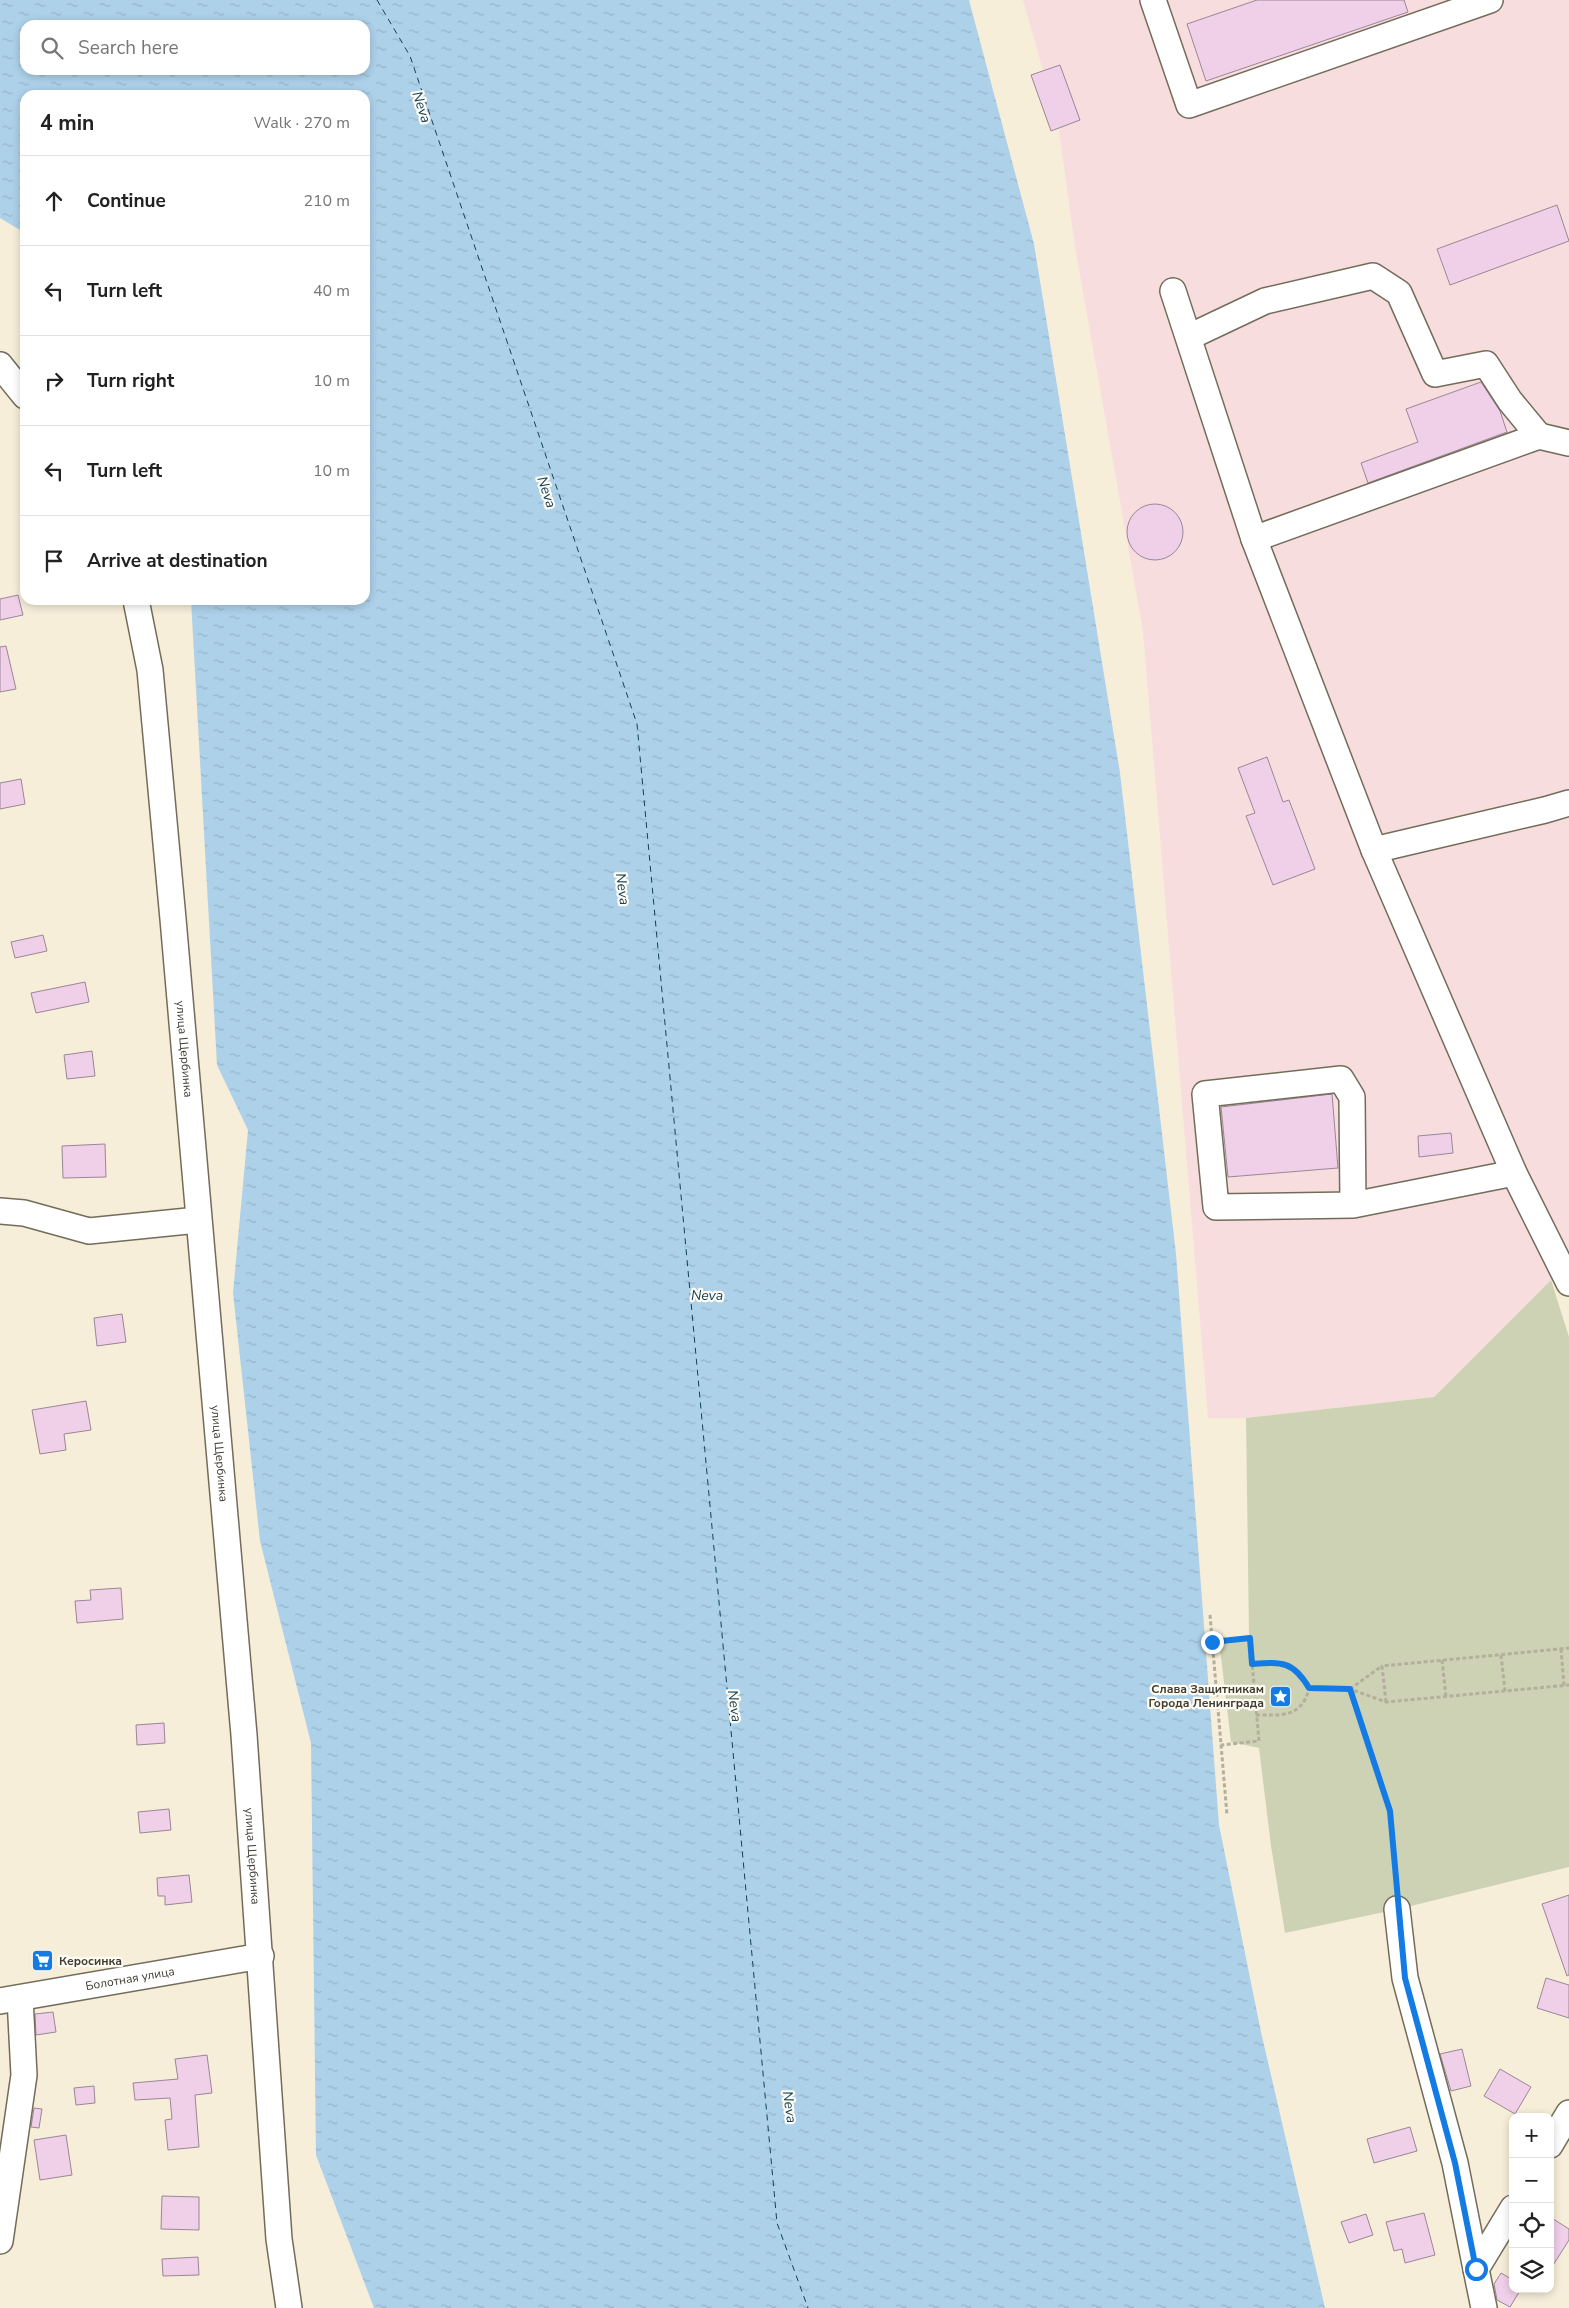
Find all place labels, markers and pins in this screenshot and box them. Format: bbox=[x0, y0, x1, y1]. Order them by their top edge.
place label: Слава Защитникам Города Ленинграда bbox=[1149, 1681, 1264, 1711]
place icon: Слава Защитникам Города Ленинграда bbox=[1268, 1684, 1292, 1708]
supermarket icon: Керосинка bbox=[31, 1949, 55, 1973]
place label: Керосинка bbox=[59, 1953, 122, 1969]

